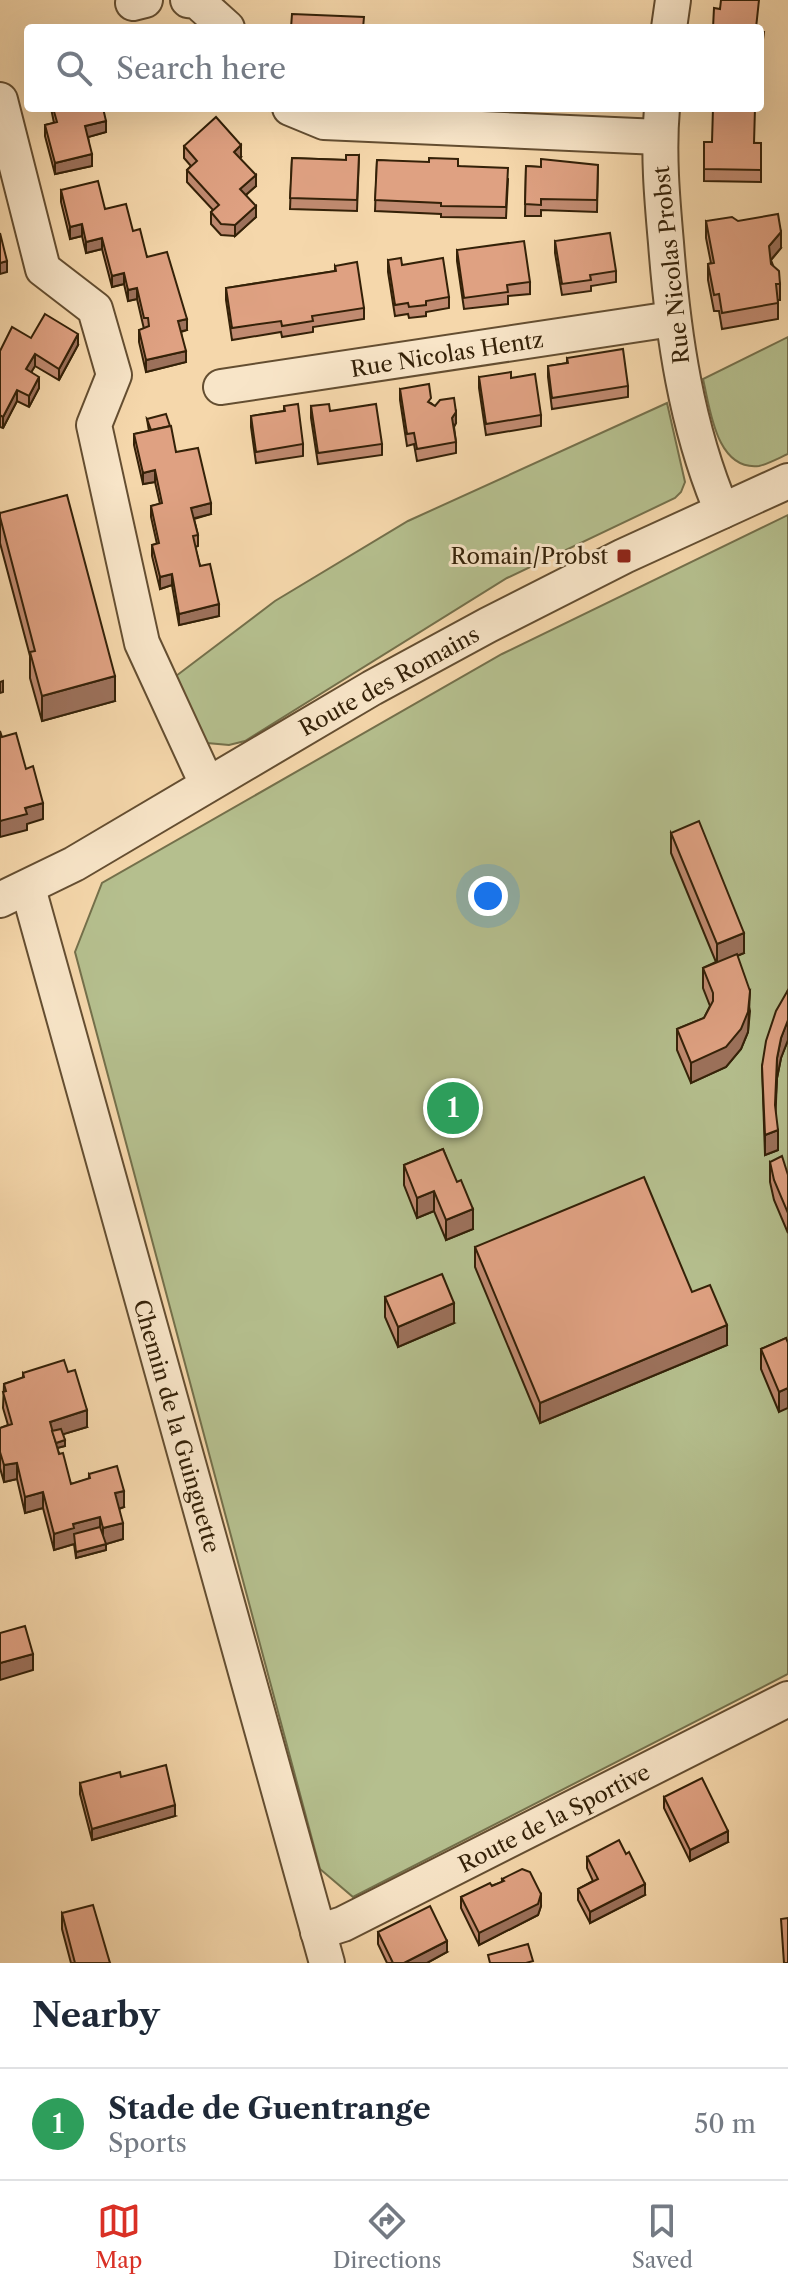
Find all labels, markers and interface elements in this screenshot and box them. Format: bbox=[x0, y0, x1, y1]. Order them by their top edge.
search box bbox=[24, 24, 764, 112]
icon: search bbox=[52, 46, 96, 90]
text: Search here bbox=[116, 50, 286, 87]
street label: Rue Nicolas Probst bbox=[648, 165, 695, 365]
street label: Rue Nicolas Hentz bbox=[349, 326, 545, 383]
place label: Romain/Probst bbox=[451, 543, 608, 570]
marker: Romain/Probst bbox=[615, 547, 633, 565]
street label: Route des Romains bbox=[295, 621, 484, 742]
your location bbox=[468, 876, 508, 916]
pin: 1 bbox=[427, 1078, 479, 1138]
street label: Chemin de la Guinguette bbox=[127, 1296, 226, 1556]
street label: Route de la Sportive bbox=[454, 1758, 655, 1878]
text: Nearby bbox=[32, 1994, 160, 2036]
text: Stade de Guentrange bbox=[108, 2090, 431, 2127]
text: 1 bbox=[52, 2108, 64, 2140]
text: 50 m bbox=[694, 2108, 756, 2140]
text: Sports bbox=[108, 2127, 187, 2159]
tab: Map bbox=[95, 2199, 142, 2274]
tab: Directions bbox=[333, 2199, 441, 2274]
tab: Saved bbox=[632, 2199, 693, 2274]

